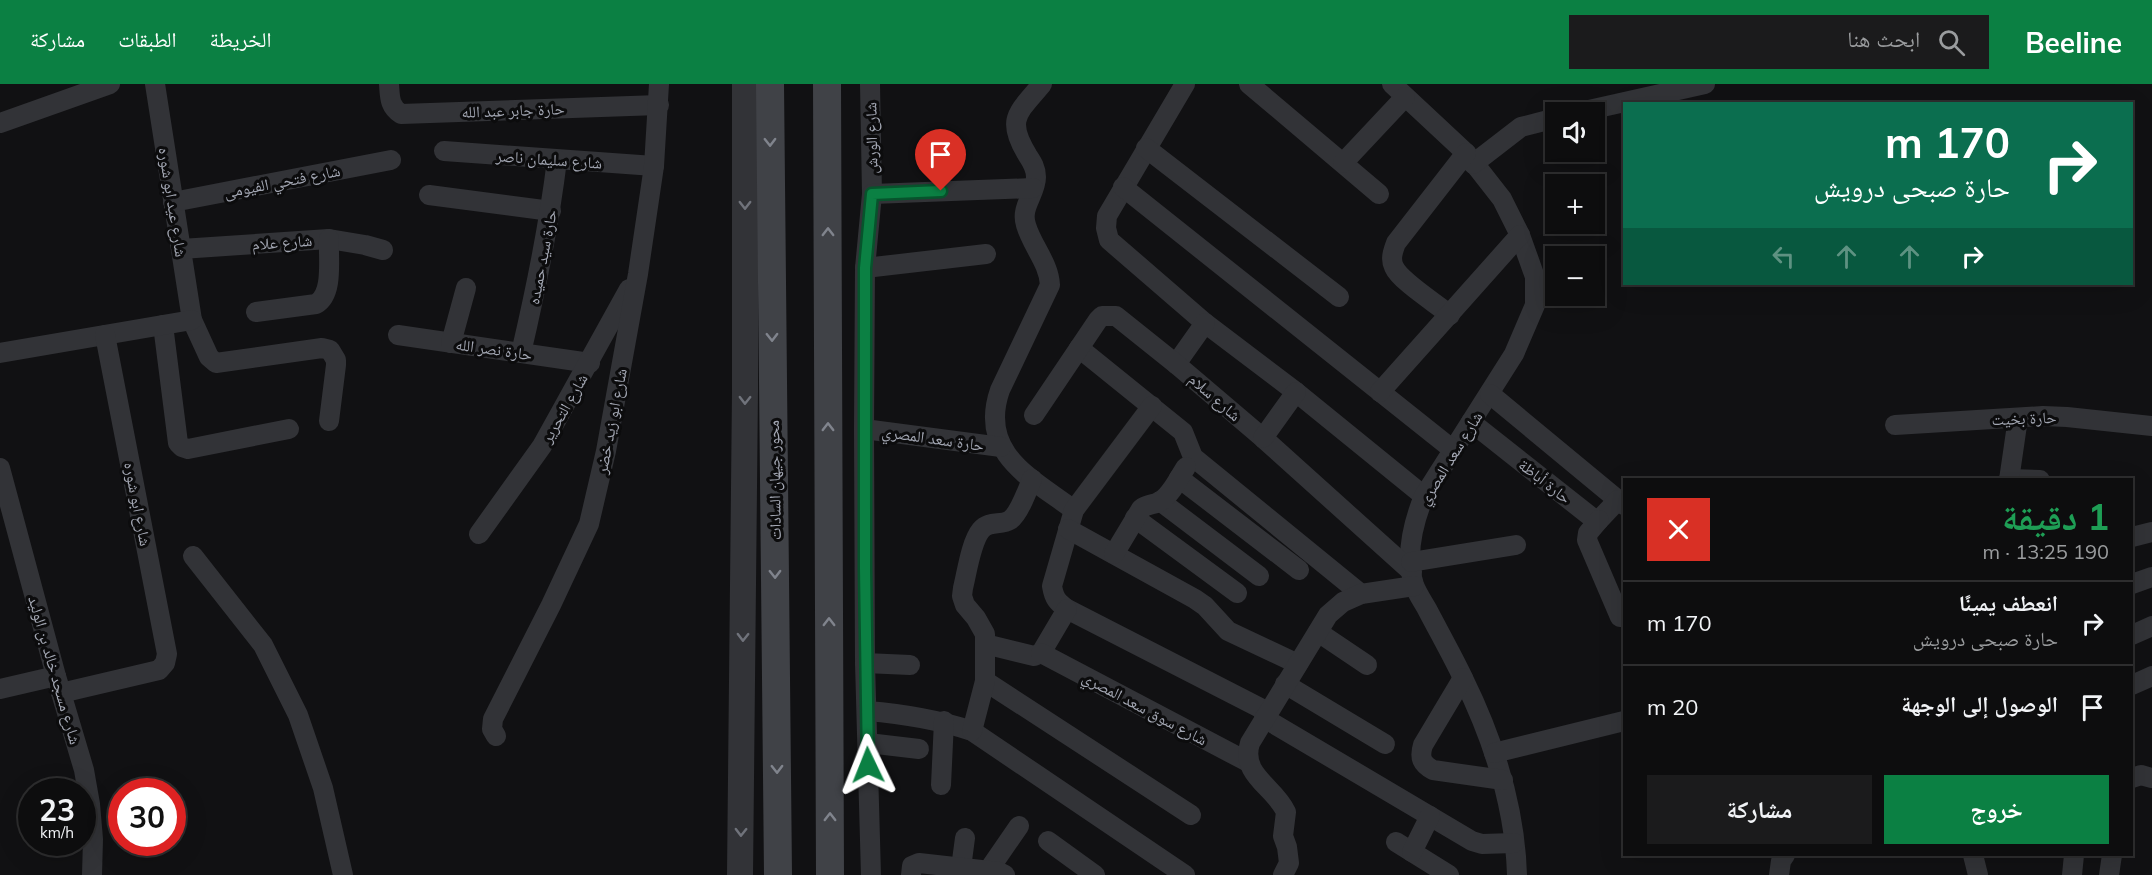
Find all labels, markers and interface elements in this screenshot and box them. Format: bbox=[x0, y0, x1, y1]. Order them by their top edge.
search box bbox=[1569, 15, 1989, 69]
text: ابحث هنا bbox=[1847, 25, 1920, 53]
text: Beeline bbox=[2025, 25, 2122, 60]
text: مشاركة bbox=[30, 26, 85, 52]
text: الطبقات bbox=[118, 26, 177, 52]
text: الخريطة bbox=[210, 26, 271, 52]
icon: search bbox=[1935, 26, 1968, 59]
street label: حارة جابر عبد الله bbox=[461, 98, 565, 122]
street label: شارع الورش bbox=[860, 102, 883, 174]
map controls bbox=[1545, 102, 1605, 306]
button: sound bbox=[1545, 102, 1605, 162]
text: 170 m bbox=[1885, 116, 2010, 169]
icon: right bbox=[2031, 126, 2109, 204]
pin bbox=[915, 129, 966, 191]
one-way arrow bbox=[764, 138, 777, 147]
icon: arrive bbox=[924, 138, 957, 171]
street label: شارع سليمان ناصر bbox=[494, 145, 603, 174]
street label: شارع عيد ابو شوره bbox=[153, 146, 192, 258]
street label: شارع فتحي الفيومى bbox=[222, 160, 342, 205]
text: حارة صبحى درويش bbox=[1814, 170, 2010, 204]
button: + bbox=[1545, 174, 1605, 234]
one-way arrow bbox=[739, 201, 751, 210]
street label: حارة سيد حميده bbox=[523, 208, 561, 306]
one-way arrow bbox=[821, 227, 834, 236]
street label: شارع علام bbox=[251, 230, 313, 255]
icon: left bbox=[1767, 240, 1800, 273]
icon: ahead bbox=[1830, 240, 1863, 273]
icon: ahead bbox=[1893, 240, 1926, 273]
icon: right bbox=[1956, 240, 1989, 273]
button: − bbox=[1545, 246, 1605, 306]
one-way arrow bbox=[766, 333, 778, 342]
street label: حارة نصر الله bbox=[455, 334, 533, 364]
street label: شارع ابو زيد خضر bbox=[591, 367, 632, 477]
street label: شارع سلام bbox=[1184, 369, 1245, 426]
street label: شارع التحرير bbox=[536, 370, 593, 448]
one-way arrow bbox=[739, 396, 751, 405]
street label: حارة بخيت bbox=[1991, 407, 2057, 429]
street label: شارع سعد المصري bbox=[1413, 408, 1489, 510]
street label: محور جيهان السادات bbox=[763, 420, 786, 540]
street label: حارة سعد المصري bbox=[880, 421, 985, 458]
one-way arrow bbox=[822, 422, 834, 431]
street label: حارة أباظة bbox=[1515, 454, 1575, 508]
street label: شارع ابو شوره bbox=[119, 460, 156, 548]
text: 1 دقيقة bbox=[2002, 494, 2109, 539]
button: close bbox=[1647, 498, 1710, 561]
text: 190 m · 13:25 bbox=[1983, 539, 2109, 564]
one-way arrow bbox=[769, 570, 781, 579]
text: انعطف يمينًا bbox=[1959, 589, 2058, 617]
street label: شارع مسجد خالد بن الوليد bbox=[23, 593, 86, 747]
icon: right bbox=[2076, 607, 2109, 640]
text: 170 m bbox=[1647, 609, 1712, 637]
one-way arrow bbox=[823, 617, 835, 626]
text: حارة صبحى درويش bbox=[1913, 626, 2058, 651]
one-way arrow bbox=[737, 633, 749, 642]
street label: شارع سوق سعد المصري bbox=[1078, 667, 1211, 752]
text: الوصول إلى الوجهة bbox=[1901, 690, 2058, 718]
icon: arrive bbox=[2076, 691, 2109, 724]
text: 20 m bbox=[1647, 693, 1698, 721]
position arrow bbox=[836, 733, 900, 797]
one-way arrow bbox=[771, 765, 783, 774]
button: مشاركة bbox=[1647, 775, 1872, 844]
button: خروج bbox=[1884, 775, 2109, 844]
speed limit sign: 30 bbox=[108, 778, 186, 856]
text: 23 bbox=[39, 791, 75, 829]
one-way arrow bbox=[824, 812, 836, 821]
text: km/h bbox=[40, 823, 74, 842]
one-way arrow bbox=[734, 828, 747, 837]

